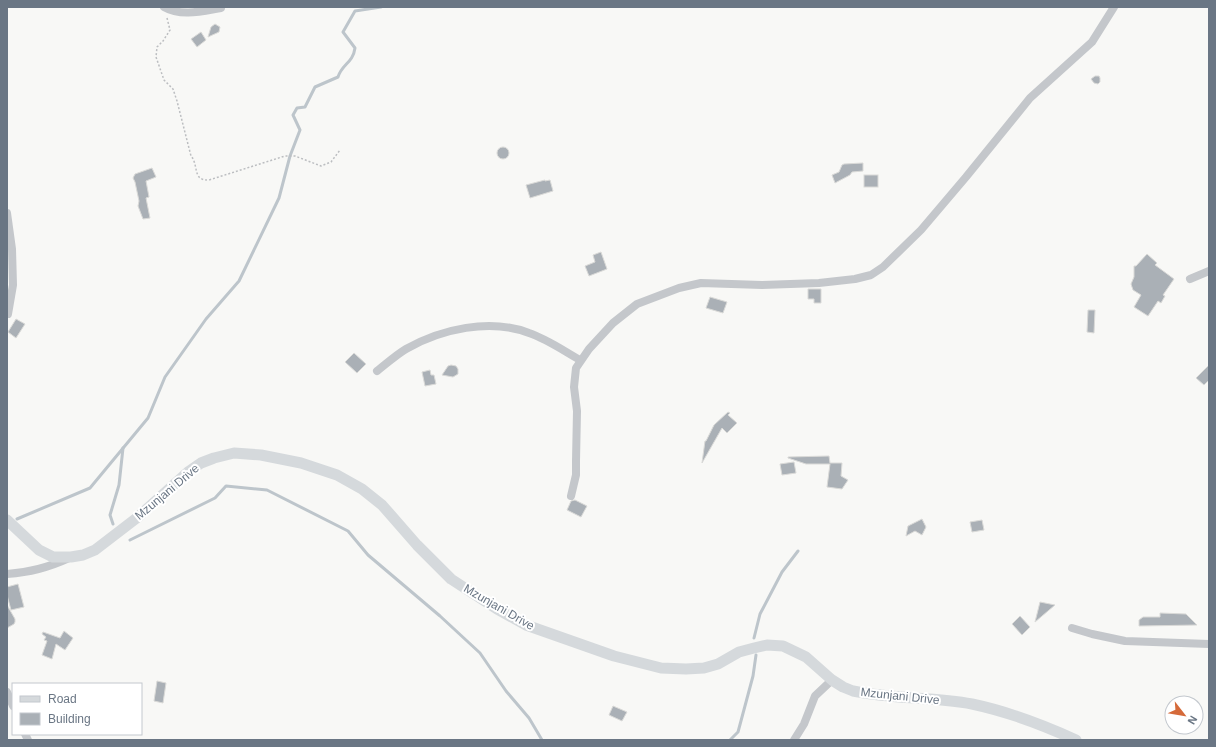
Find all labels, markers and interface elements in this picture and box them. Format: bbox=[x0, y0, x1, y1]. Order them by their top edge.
street label: Mzunjani Drive bbox=[132, 461, 202, 523]
street label: Mzunjani Drive bbox=[461, 581, 537, 633]
legend bbox=[12, 683, 142, 735]
street label: Mzunjani Drive bbox=[860, 685, 941, 707]
text: Road bbox=[48, 692, 77, 706]
north arrow bbox=[1164, 695, 1204, 735]
text: Building bbox=[48, 712, 91, 726]
text: N bbox=[1185, 714, 1200, 727]

